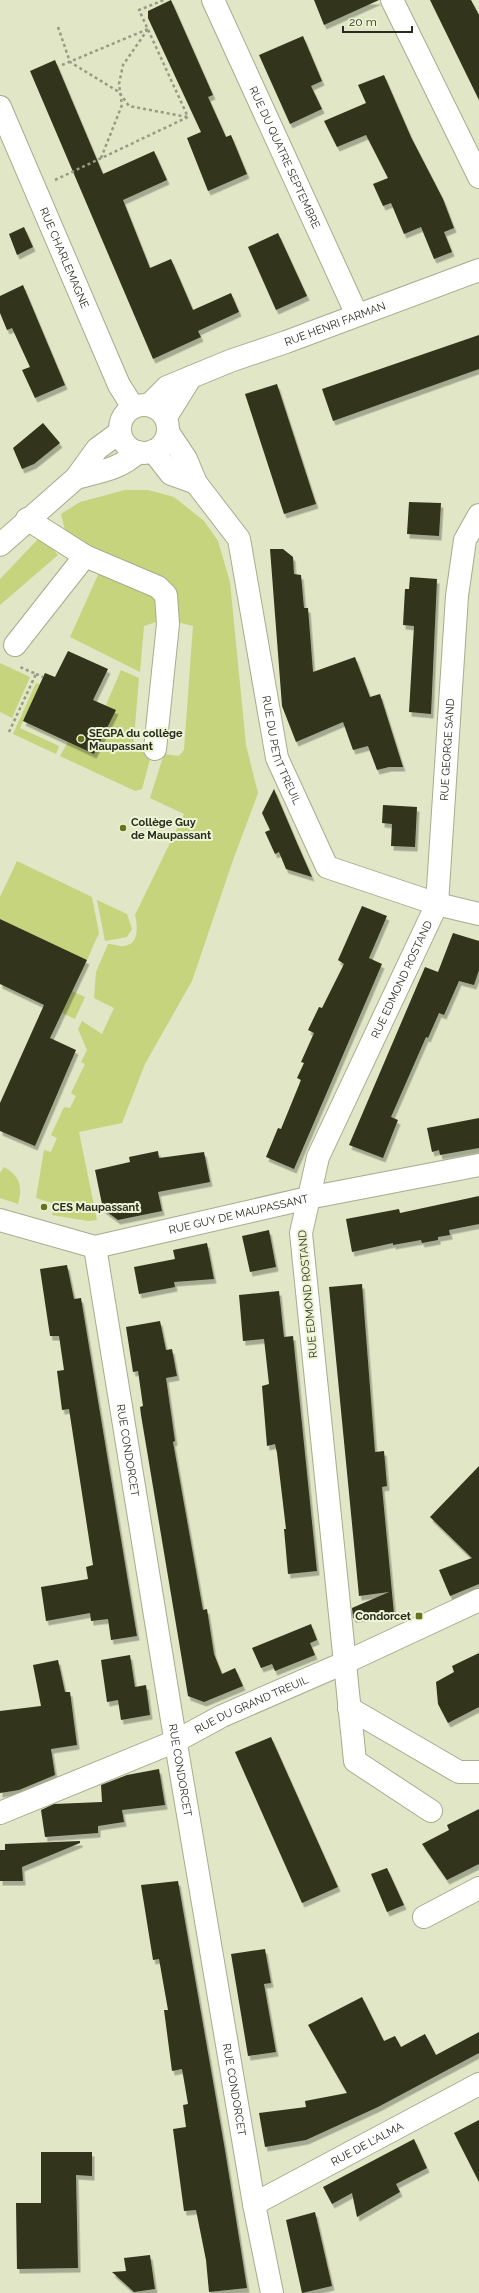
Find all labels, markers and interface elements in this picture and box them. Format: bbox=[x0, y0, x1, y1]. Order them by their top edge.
scale bar bbox=[343, 8, 412, 34]
text: 20 m bbox=[349, 15, 377, 29]
street label: RUE DU QUATRE SEPTEMBRE bbox=[247, 84, 323, 231]
street label: RUE CHARLEMAGNE bbox=[37, 205, 92, 310]
street label: RUE HENRI FARMAN bbox=[283, 299, 387, 349]
street label: RUE DU PETIT TREUIL bbox=[260, 695, 304, 807]
street label: RUE GEORGE SAND bbox=[437, 698, 457, 801]
place label: SEGPA du collège Maupassant bbox=[89, 727, 183, 753]
marker: SEGPA du collège Maupassant bbox=[76, 734, 86, 744]
place label: Collège Guy de Maupassant bbox=[131, 816, 212, 842]
marker: Collège Guy de Maupassant bbox=[118, 823, 128, 833]
street label: RUE EDMOND ROSTAND bbox=[368, 918, 435, 1040]
street label: RUE GUY DE MAUPASSANT bbox=[167, 1192, 310, 1236]
place label: CES Maupassant bbox=[52, 1201, 140, 1214]
marker: CES Maupassant bbox=[39, 1202, 49, 1212]
street label: RUE EDMOND ROSTAND bbox=[296, 1229, 320, 1359]
street label: RUE CONDORCET bbox=[114, 1403, 142, 1498]
place label: Condorcet bbox=[355, 1610, 412, 1623]
marker: Condorcet bbox=[414, 1611, 424, 1621]
street label: RUE DU GRAND TREUIL bbox=[192, 1673, 311, 1736]
street label: RUE CONDORCET bbox=[166, 1723, 195, 1818]
street label: RUE CONDORCET bbox=[220, 2042, 249, 2137]
street label: RUE DE L'ALMA bbox=[329, 2119, 406, 2168]

